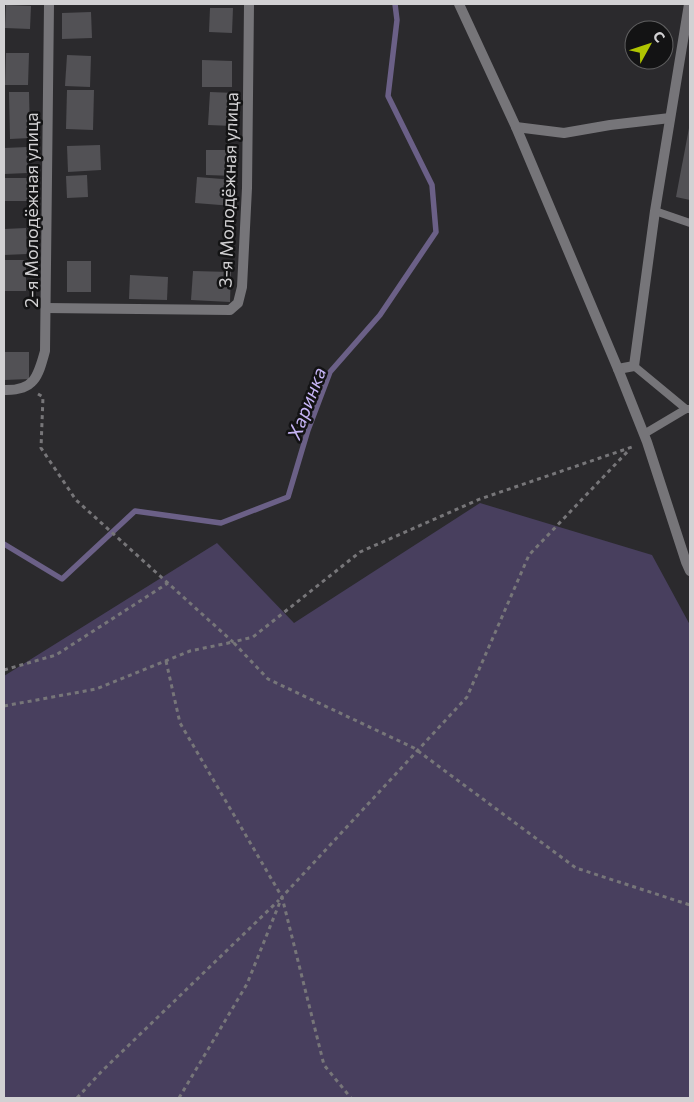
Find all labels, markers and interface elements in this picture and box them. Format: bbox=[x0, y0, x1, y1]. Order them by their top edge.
north arrow bbox=[624, 20, 674, 70]
text: С bbox=[650, 27, 669, 45]
street label: 3-я Молодёжная улица bbox=[214, 92, 242, 288]
street label: 2-я Молодёжная улица bbox=[20, 112, 42, 308]
water label: Харинка bbox=[281, 363, 330, 443]

